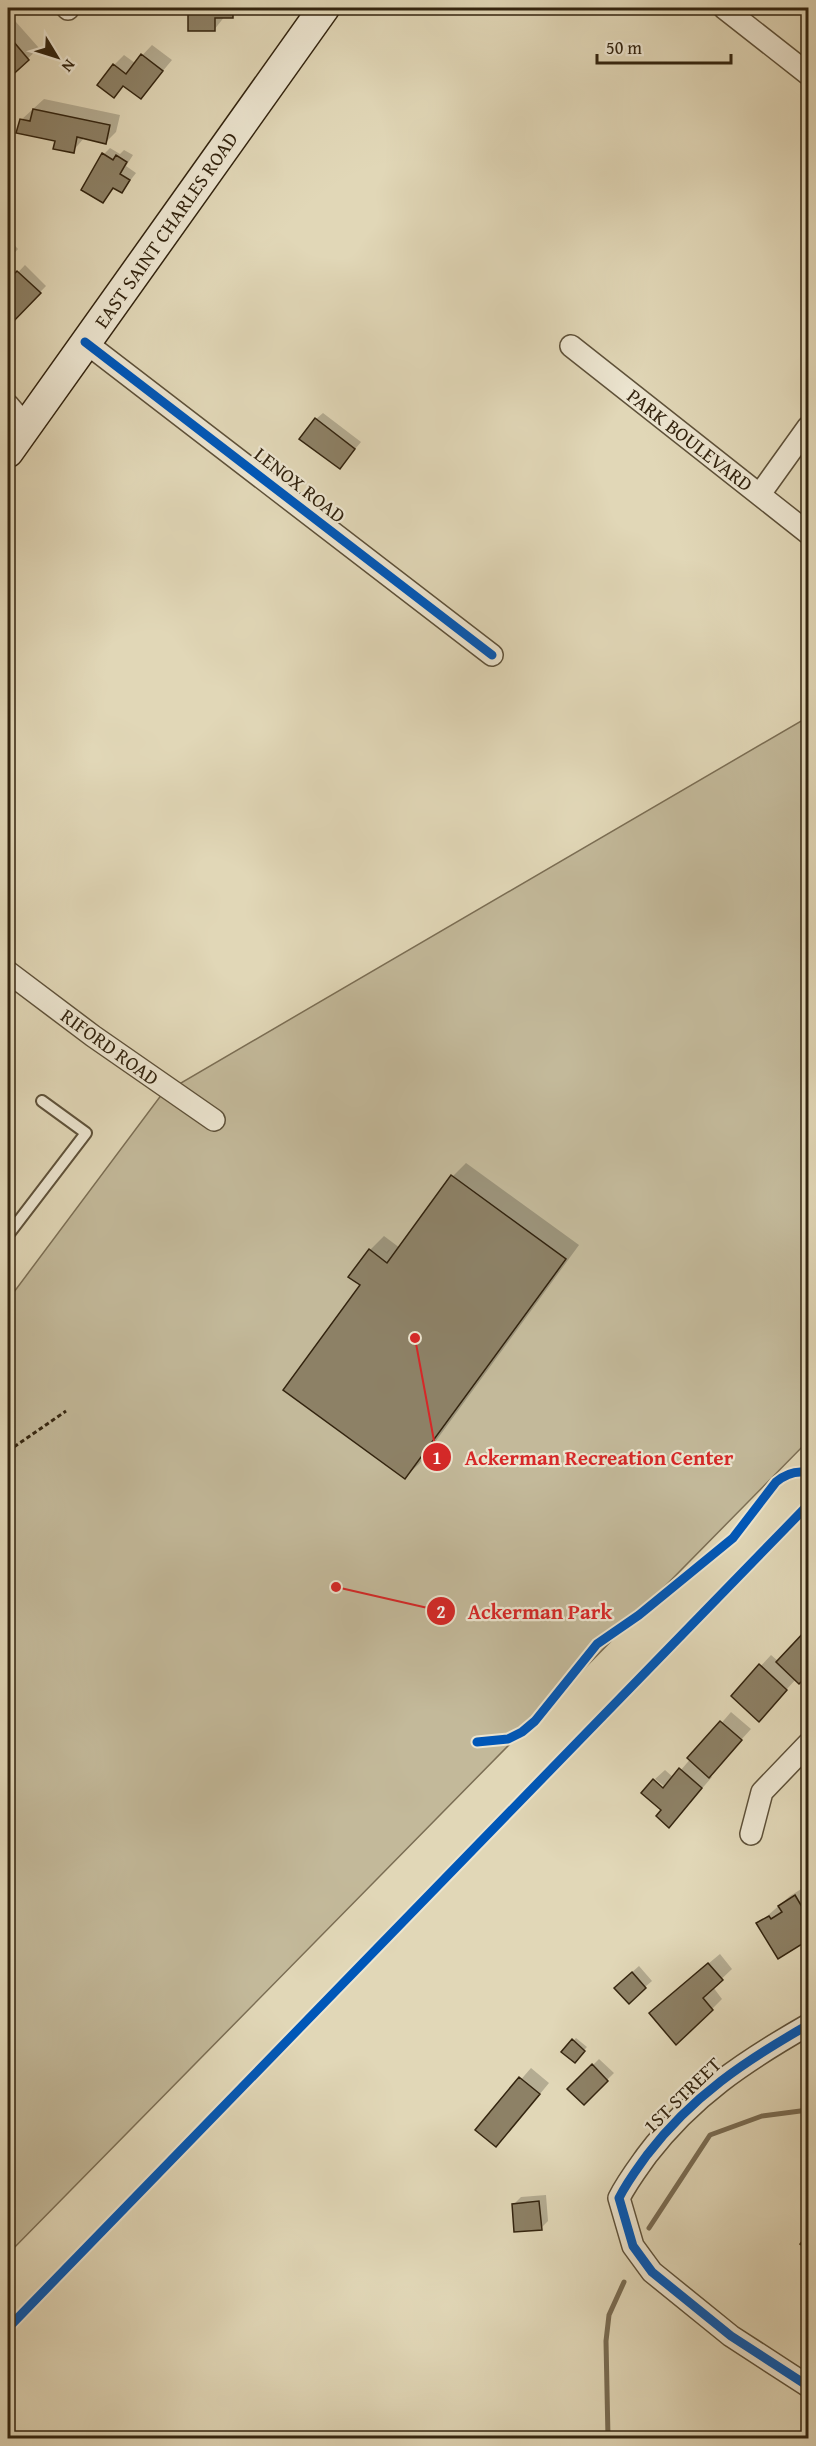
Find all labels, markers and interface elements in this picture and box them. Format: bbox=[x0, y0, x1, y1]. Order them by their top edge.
north arrow bbox=[27, 27, 87, 87]
scale bar bbox=[597, 27, 730, 65]
text: 50 m bbox=[606, 34, 642, 61]
text: N bbox=[56, 55, 82, 78]
street label: EAST SAINT CHARLES ROAD bbox=[87, 126, 244, 334]
street label: PARK BOULEVARD bbox=[621, 381, 759, 498]
street label: LENOX ROAD bbox=[249, 440, 352, 530]
street label: RIFORD ROAD bbox=[55, 1001, 165, 1092]
callout: Ackerman Recreation Center bbox=[422, 1438, 745, 1477]
text: Ackerman Recreation Center bbox=[465, 1442, 734, 1473]
text: 1 bbox=[432, 1444, 442, 1471]
callout: Ackerman Park bbox=[426, 1592, 625, 1631]
text: Ackerman Park bbox=[468, 1596, 613, 1627]
text: 2 bbox=[436, 1598, 446, 1625]
street label: 1ST STREET bbox=[636, 2050, 727, 2139]

